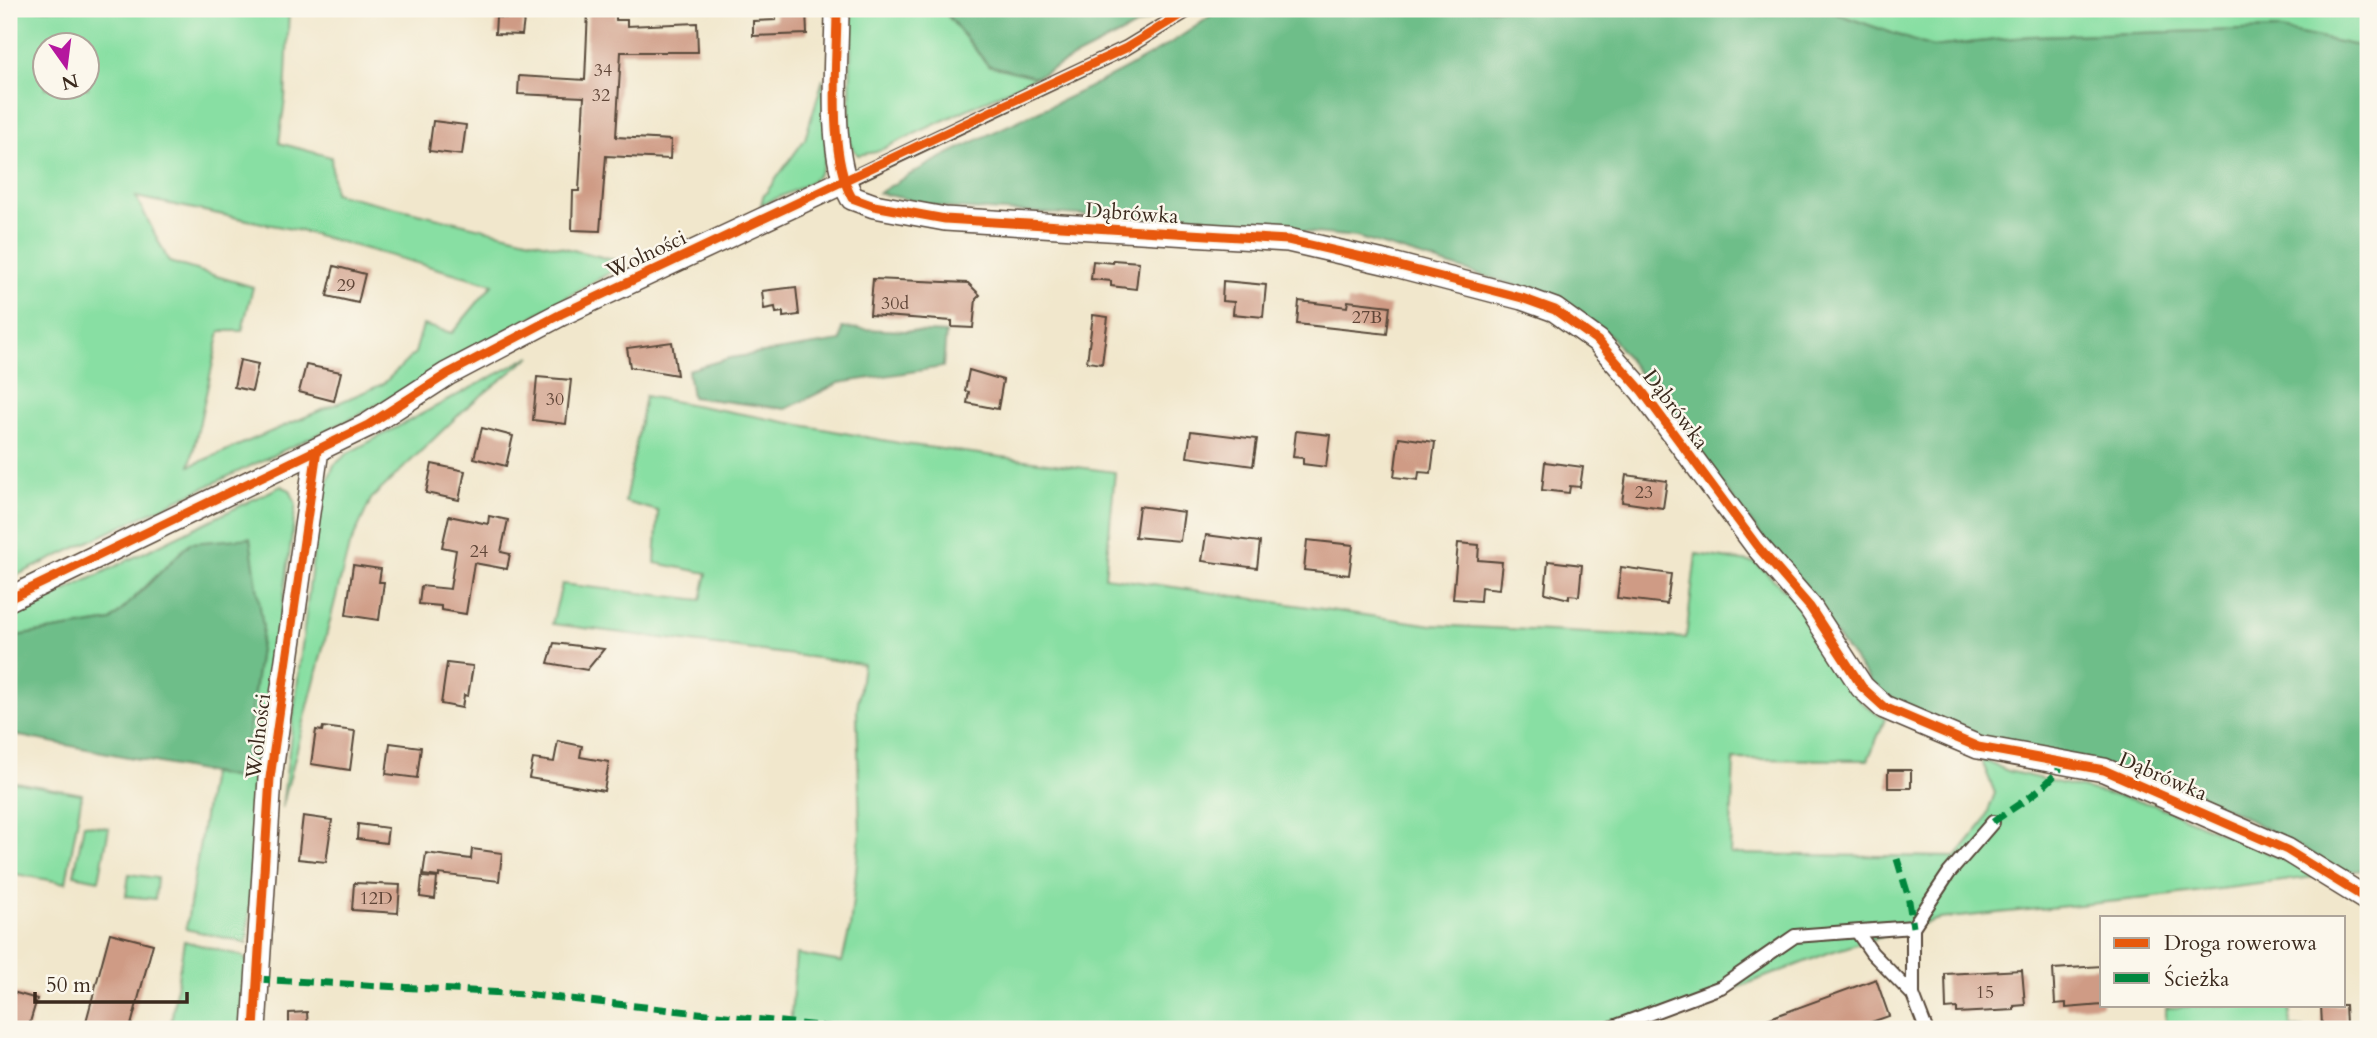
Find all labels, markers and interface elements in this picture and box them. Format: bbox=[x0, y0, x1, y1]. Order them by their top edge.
north arrow bbox=[32, 32, 102, 102]
house number: 34 bbox=[594, 58, 612, 83]
text: N bbox=[58, 67, 81, 96]
house number: 32 bbox=[592, 83, 610, 108]
street label: Dąbrówka bbox=[1084, 196, 1180, 231]
street label: Wolności bbox=[600, 223, 691, 286]
house number: 29 bbox=[337, 273, 355, 298]
house number: 30d bbox=[881, 291, 909, 316]
house number: 27B bbox=[1352, 305, 1382, 330]
street label: Dąbrówka bbox=[1636, 363, 1715, 455]
house number: 30 bbox=[546, 387, 564, 412]
house number: 23 bbox=[1635, 480, 1653, 505]
house number: 24 bbox=[470, 539, 488, 564]
street label: Wolności bbox=[239, 692, 278, 781]
street label: Dąbrówka bbox=[2114, 745, 2211, 808]
house number: 12D bbox=[359, 886, 393, 911]
legend bbox=[2100, 916, 2346, 1006]
text: Droga rowerowa bbox=[2164, 929, 2317, 958]
scale bar bbox=[35, 961, 187, 1005]
text: Ścieżka bbox=[2164, 964, 2229, 994]
text: 50 m bbox=[46, 971, 91, 1000]
house number: 15 bbox=[1976, 980, 1994, 1005]

